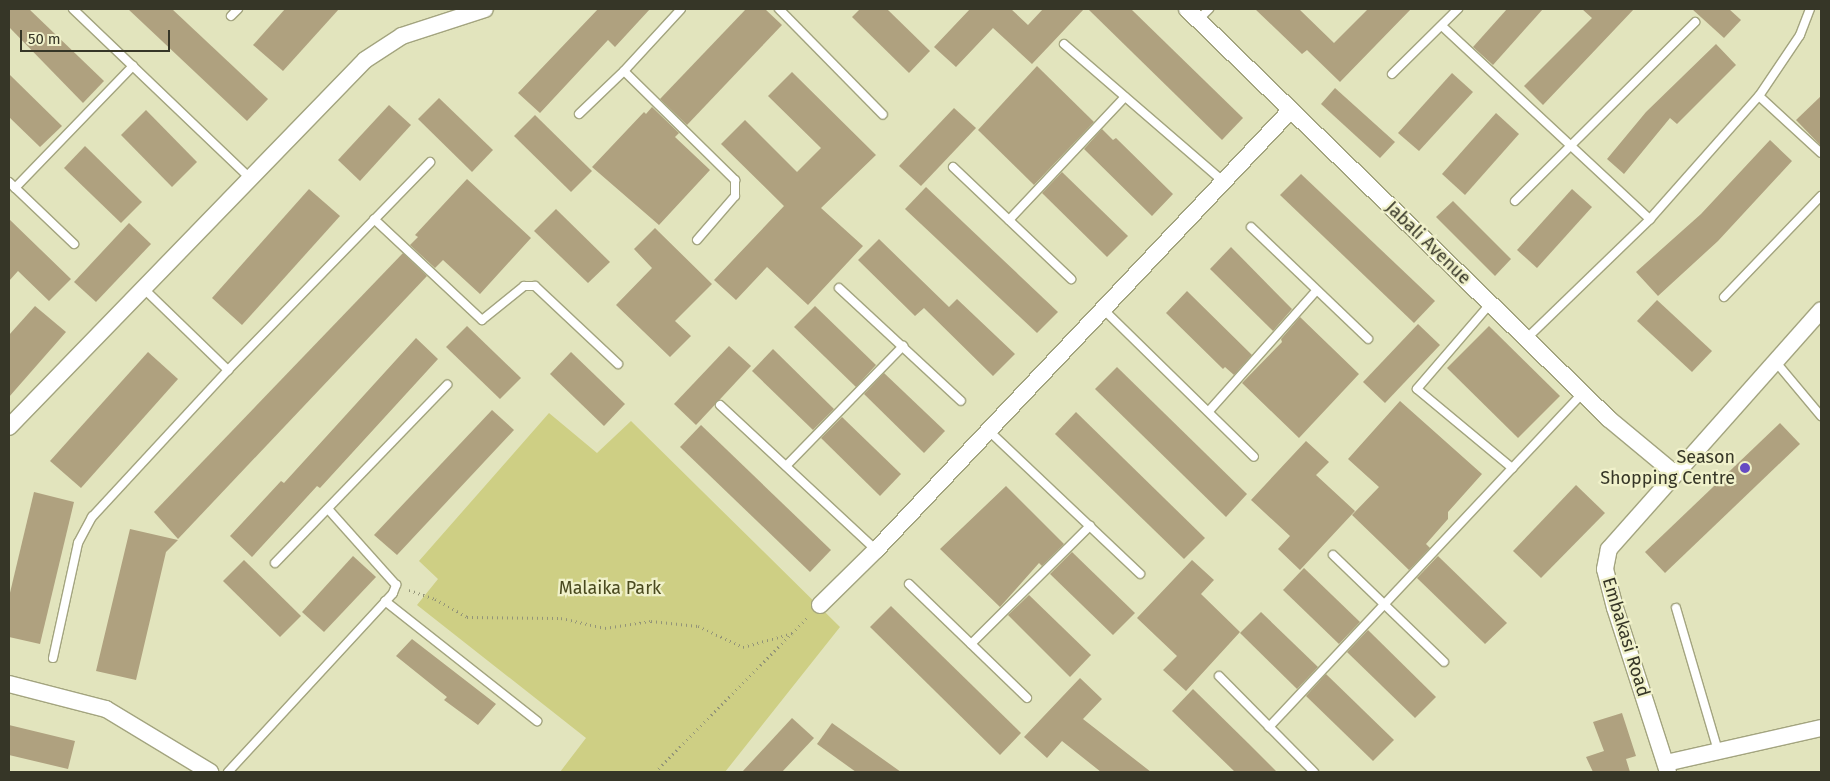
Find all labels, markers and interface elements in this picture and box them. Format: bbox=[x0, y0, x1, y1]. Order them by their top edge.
scale bar bbox=[22, 20, 172, 52]
text: 50 m bbox=[28, 30, 61, 48]
street label: Jabali Avenue bbox=[1381, 197, 1475, 289]
place label: Season Shopping Centre bbox=[1600, 447, 1735, 489]
marker: Season Shopping Centre bbox=[1739, 462, 1751, 474]
street label: Embakasi Road bbox=[1598, 575, 1654, 699]
park label: Malaika Park bbox=[559, 577, 661, 599]

